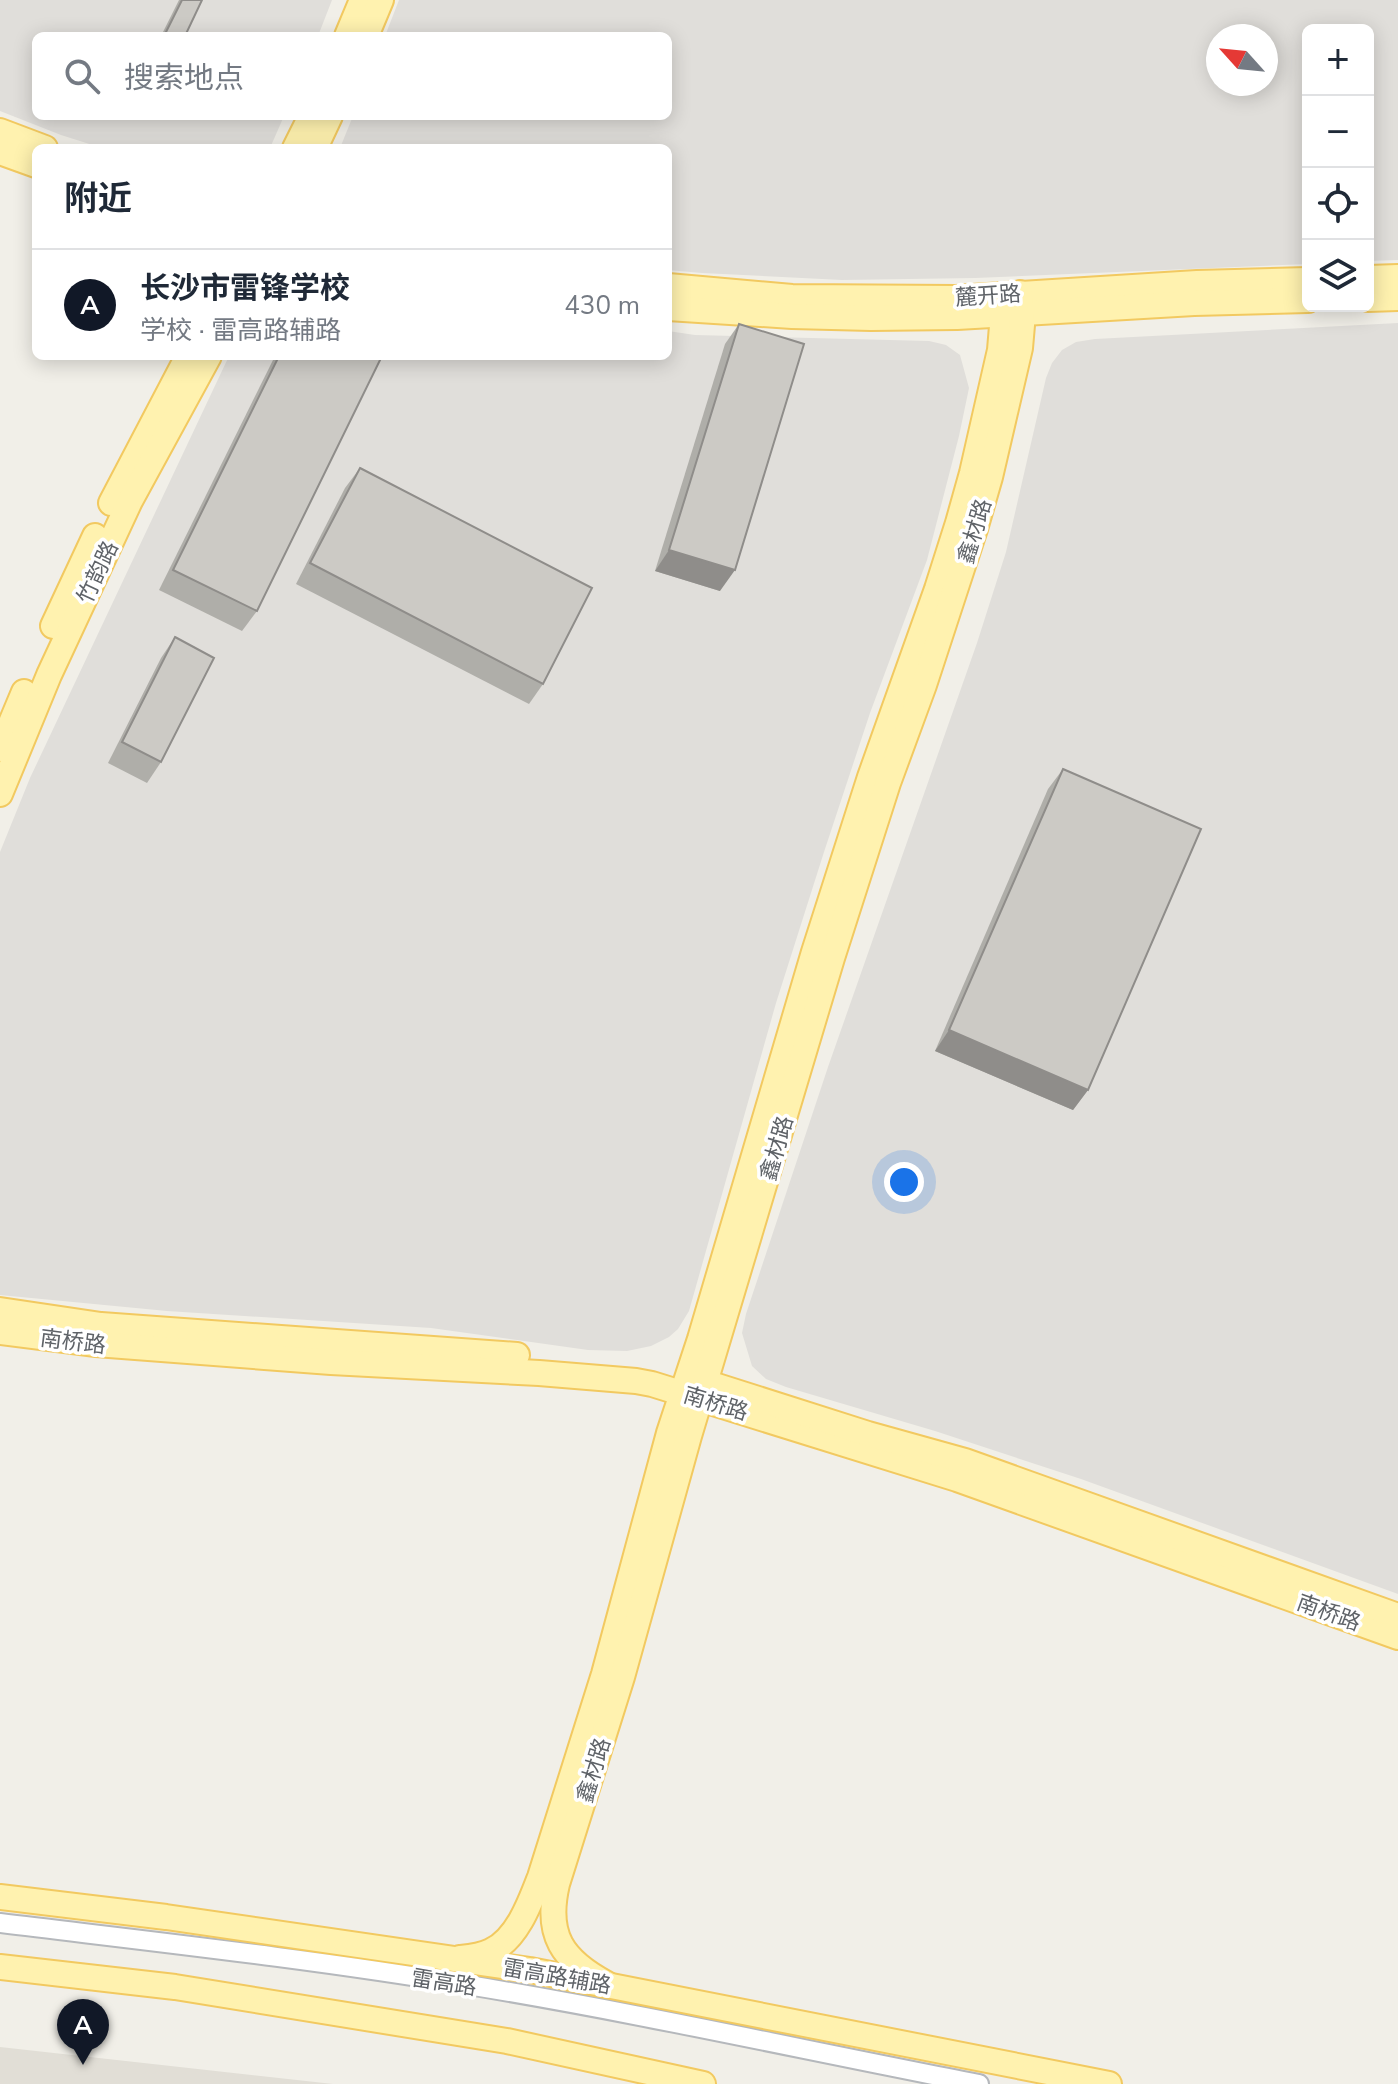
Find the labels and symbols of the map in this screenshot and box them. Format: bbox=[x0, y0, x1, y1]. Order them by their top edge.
north arrow bbox=[1206, 24, 1278, 96]
street label: 麓开路 bbox=[954, 279, 1022, 313]
street label: 鑫材路 bbox=[951, 495, 999, 567]
street label: 竹韵路 bbox=[70, 536, 125, 609]
street label: 鑫材路 bbox=[753, 1112, 800, 1184]
your location bbox=[884, 1162, 924, 1202]
street label: 南桥路 bbox=[38, 1323, 107, 1361]
street label: 南桥路 bbox=[680, 1380, 752, 1428]
street label: 南桥路 bbox=[1293, 1588, 1365, 1638]
street label: 鑫材路 bbox=[570, 1734, 618, 1806]
street label: 雷高路辅路 bbox=[500, 1953, 614, 2001]
street label: 雷高路 bbox=[409, 1963, 479, 2003]
pin: A bbox=[57, 1999, 109, 2065]

